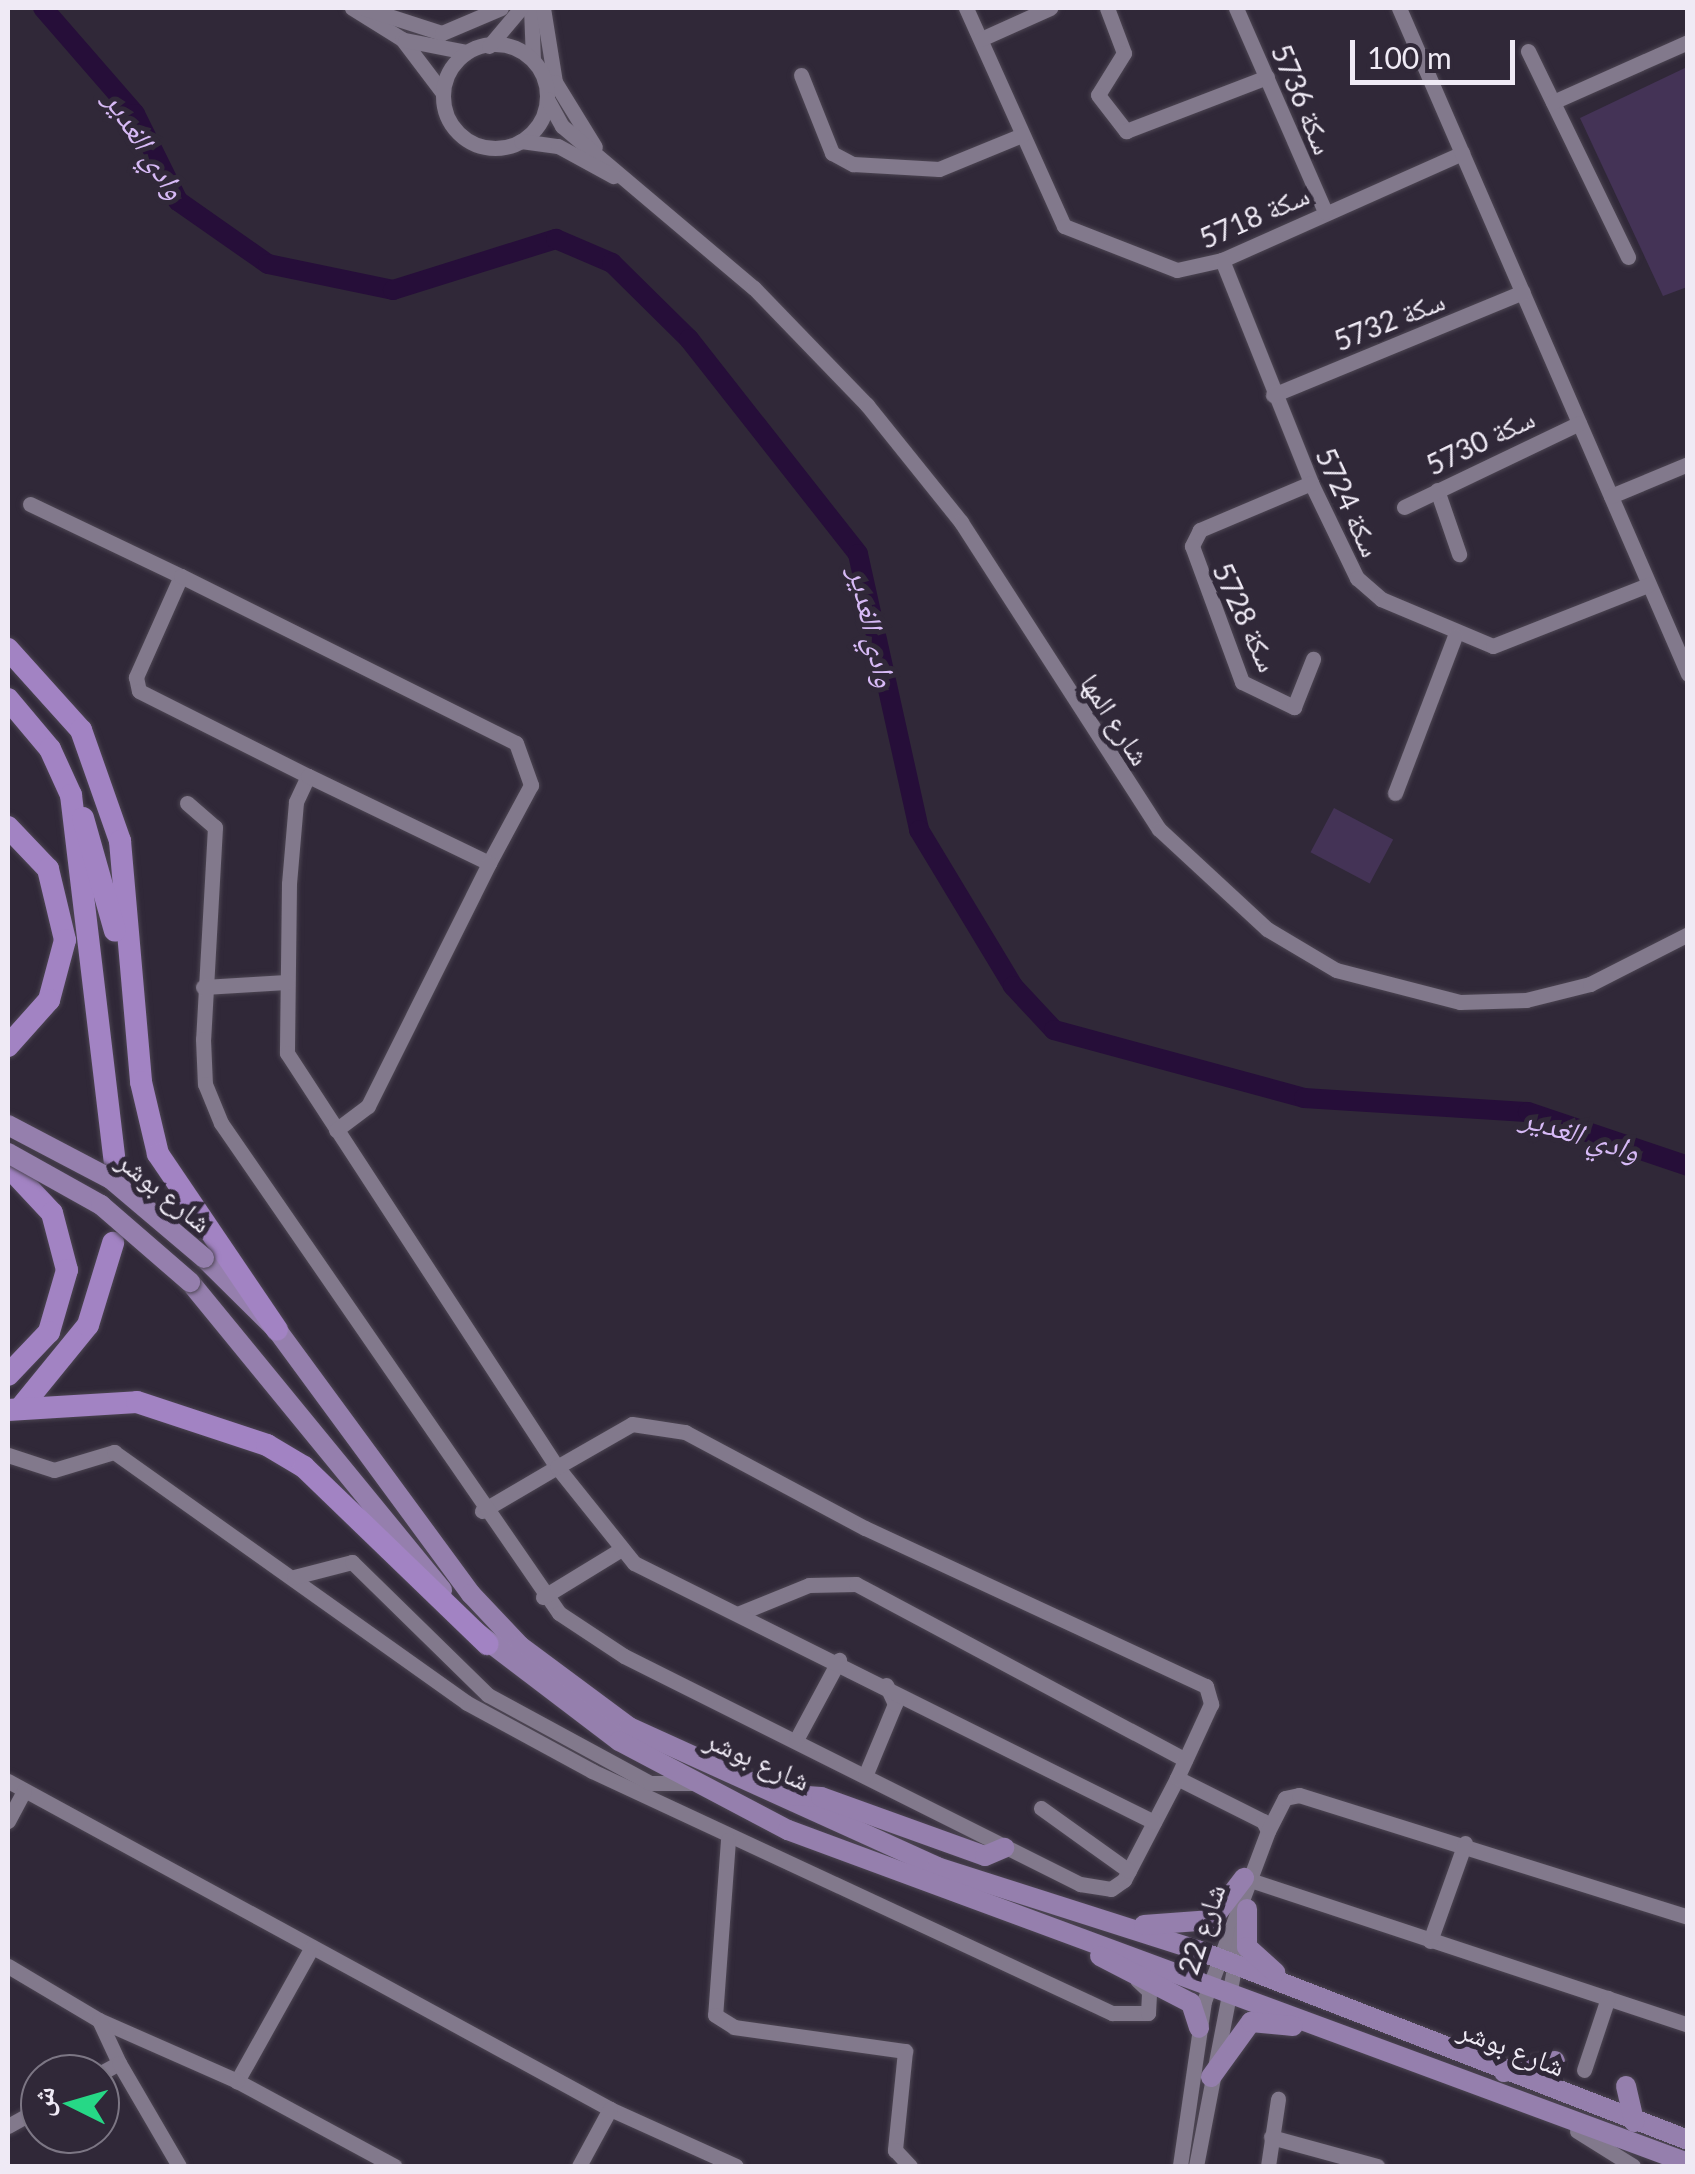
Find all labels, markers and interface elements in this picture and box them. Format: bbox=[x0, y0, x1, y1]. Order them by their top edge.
scale bar bbox=[1355, 20, 1520, 82]
street label: سكة 5736 bbox=[1265, 39, 1341, 159]
text: 100 m bbox=[1367, 39, 1452, 75]
water label: وادي الغدير bbox=[98, 83, 194, 205]
street label: سكة 5718 bbox=[1194, 177, 1314, 255]
street label: سكة 5732 bbox=[1329, 283, 1449, 357]
street label: سكة 5730 bbox=[1420, 400, 1540, 482]
street label: سكة 5724 bbox=[1309, 442, 1389, 562]
street label: سكة 5728 bbox=[1206, 557, 1286, 677]
water label: وادي الغدير bbox=[843, 564, 905, 690]
street label: شارع المها bbox=[1074, 667, 1158, 771]
water label: وادي الغدير bbox=[1518, 1098, 1644, 1168]
street label: شارع بوشر bbox=[111, 1143, 219, 1239]
street label: شارع بوشر bbox=[700, 1721, 816, 1797]
street label: شارع 22 bbox=[1171, 1880, 1231, 1978]
street label: شارع بوشر bbox=[1454, 2011, 1570, 2083]
north arrow bbox=[20, 2054, 120, 2154]
text: ش bbox=[24, 2085, 60, 2118]

